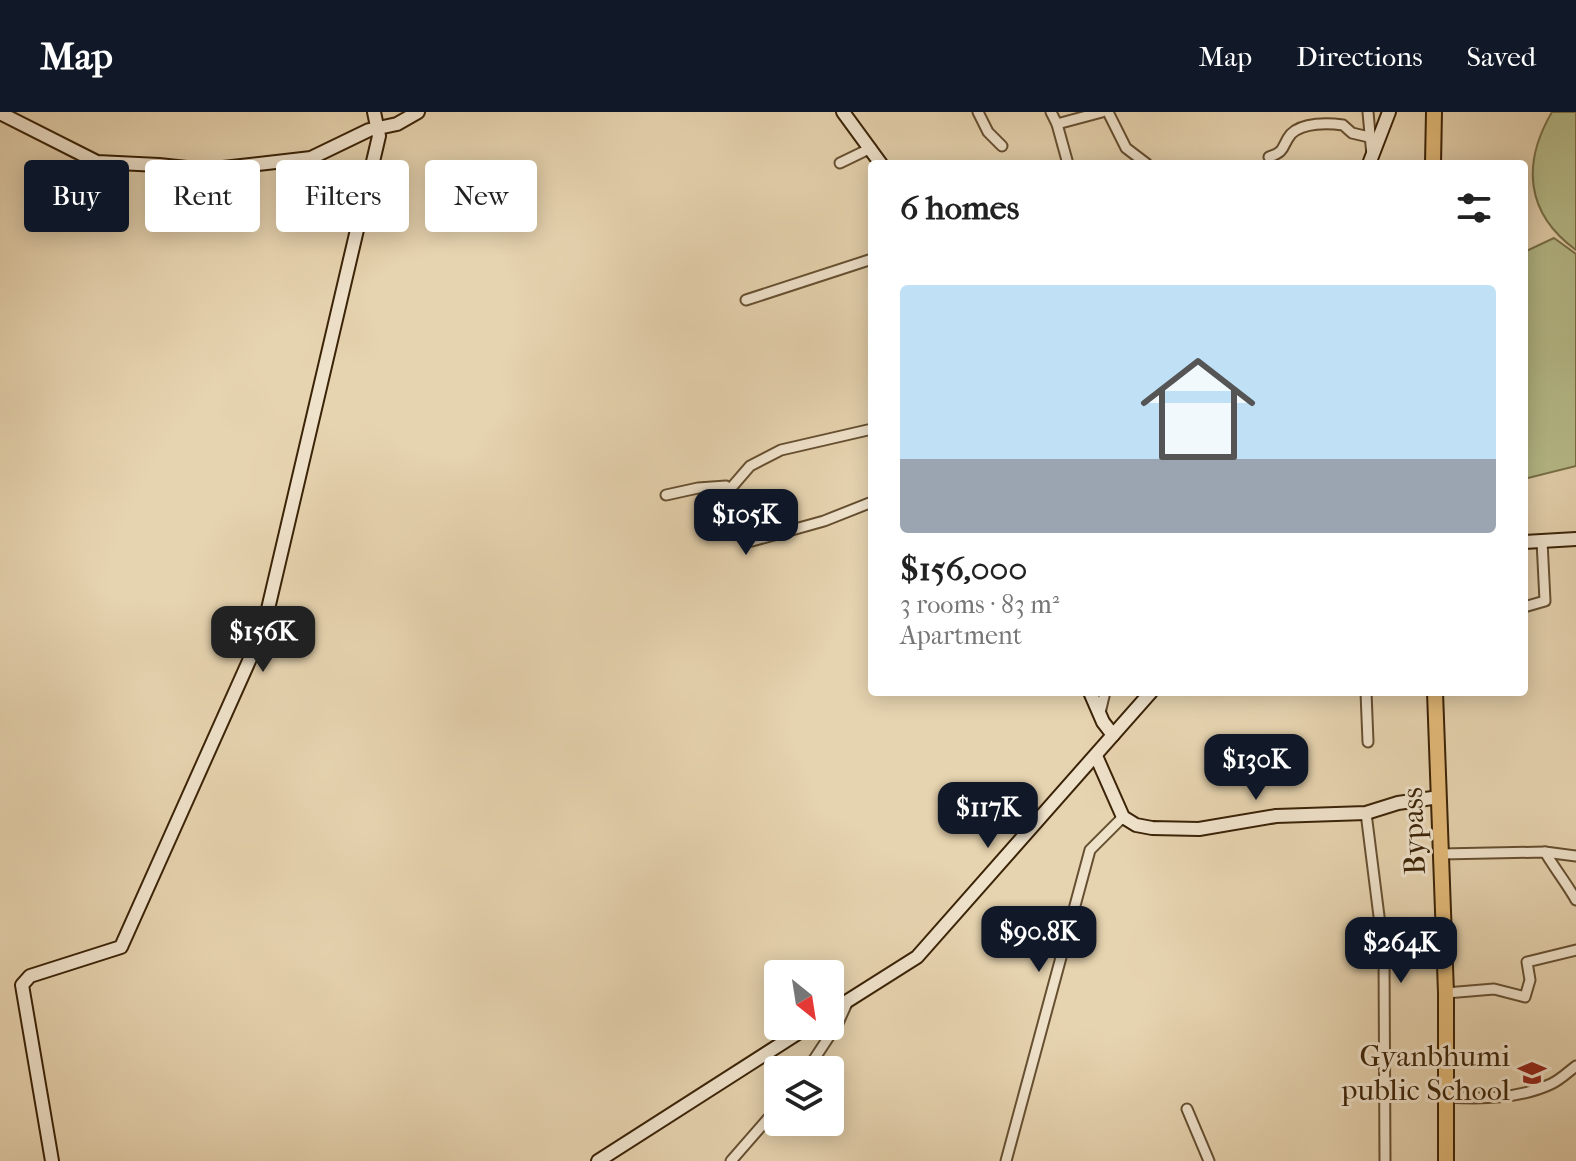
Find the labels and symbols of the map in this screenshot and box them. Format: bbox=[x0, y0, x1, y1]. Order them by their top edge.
pin: $105K bbox=[690, 489, 802, 557]
pin: $156K bbox=[207, 606, 319, 674]
pin: $130K bbox=[1200, 734, 1312, 802]
pin: $117K bbox=[932, 782, 1044, 850]
street label: Bypass bbox=[1395, 787, 1433, 875]
pin: $90.8K bbox=[974, 906, 1104, 974]
pin: $264K bbox=[1345, 917, 1457, 985]
north arrow bbox=[764, 960, 844, 1040]
place label: Gyanbhumi public School bbox=[1340, 1039, 1510, 1108]
school or university icon: Gyanbhumi public School bbox=[1517, 1058, 1547, 1088]

